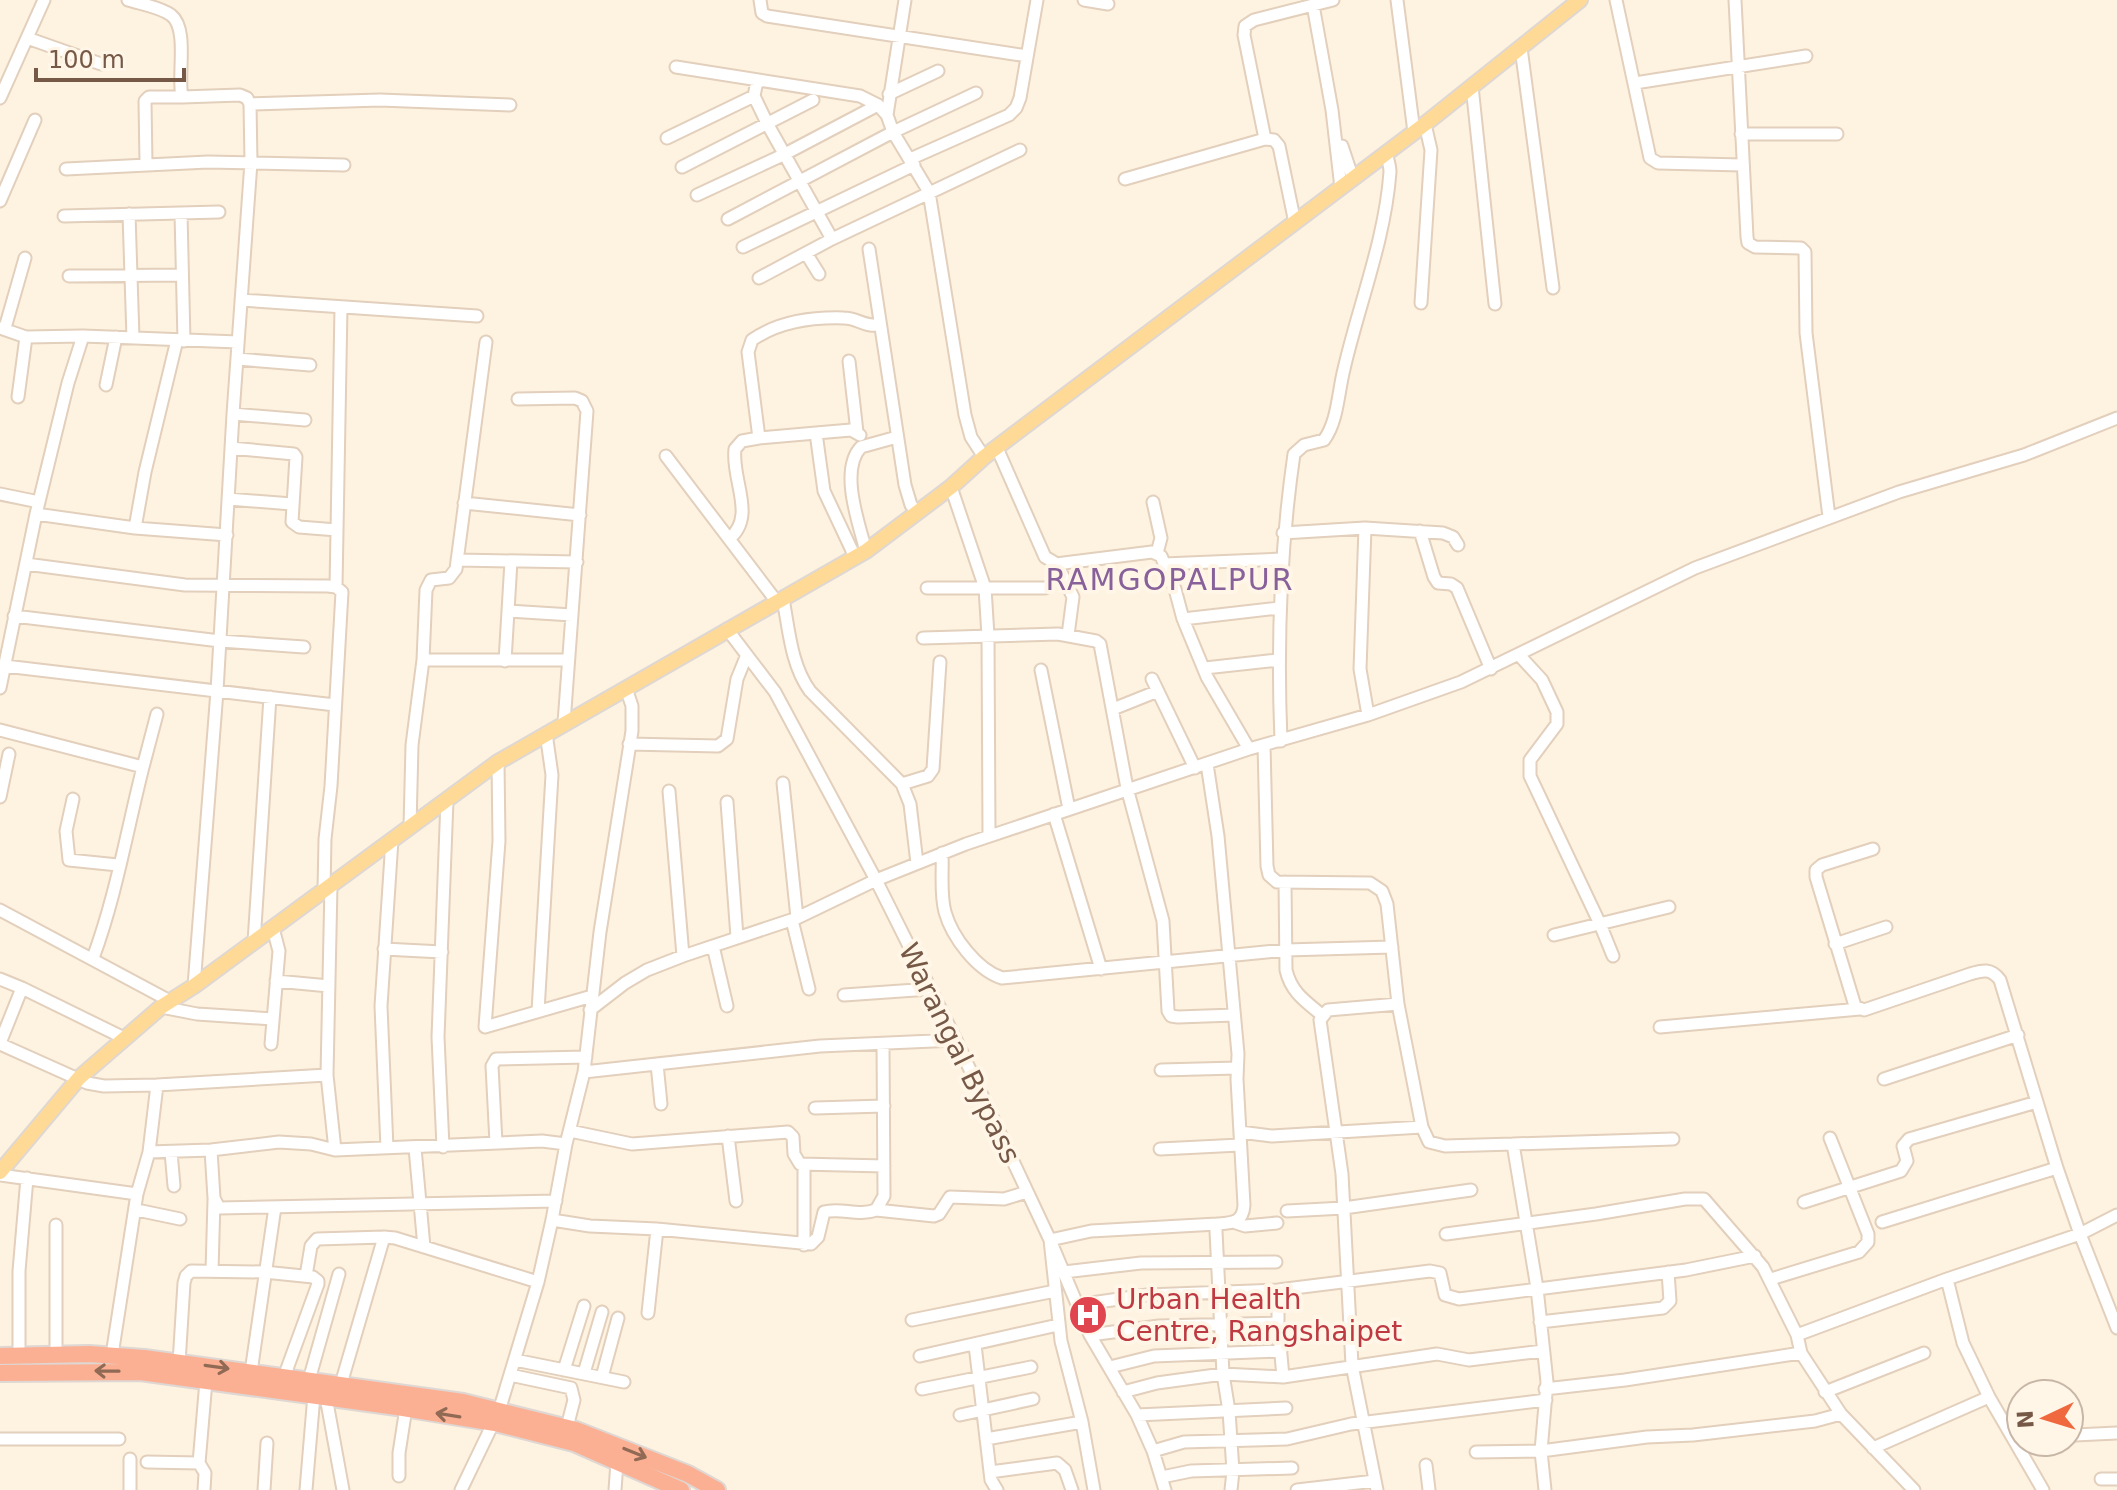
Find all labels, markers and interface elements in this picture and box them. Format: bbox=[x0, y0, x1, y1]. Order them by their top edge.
scale bar bbox=[36, 32, 184, 82]
text: 100 m bbox=[48, 46, 125, 74]
district label: RAMGOPALPUR bbox=[1045, 562, 1295, 597]
street label: Warangal Bypass bbox=[892, 938, 1027, 1169]
place label: Urban Health Centre, Rangshaipet bbox=[1116, 1283, 1402, 1348]
hospital icon: Urban Health Centre, Rangshaipet bbox=[1067, 1294, 1109, 1336]
one-way arrow bbox=[204, 1360, 229, 1375]
one-way arrow bbox=[94, 1363, 121, 1379]
north arrow bbox=[2005, 1378, 2085, 1458]
one-way arrow bbox=[436, 1407, 461, 1422]
text: N bbox=[2012, 1409, 2039, 1429]
one-way arrow bbox=[622, 1447, 647, 1461]

